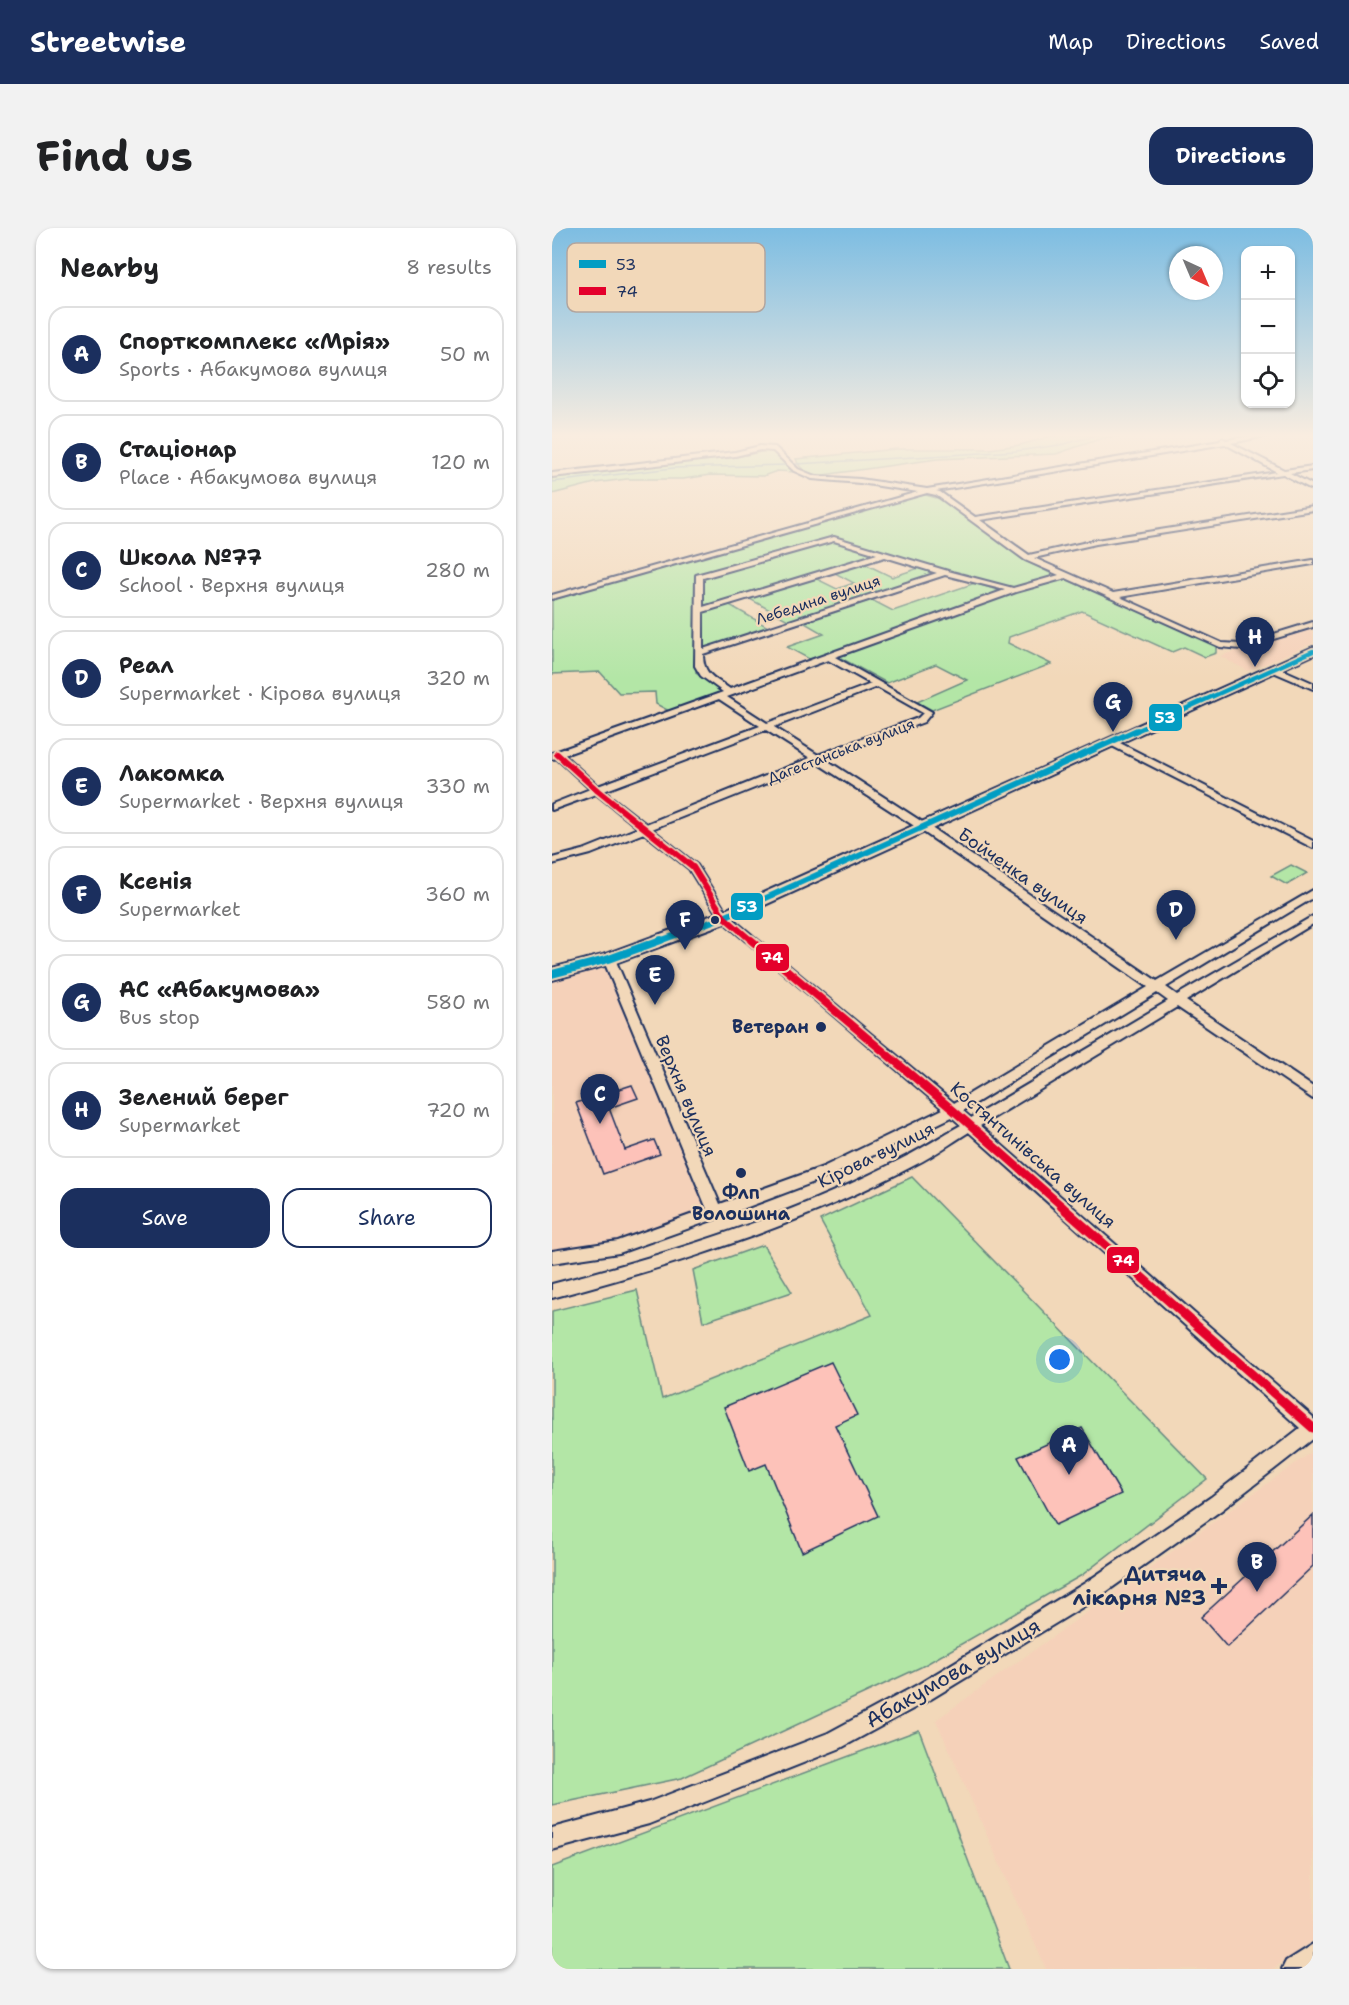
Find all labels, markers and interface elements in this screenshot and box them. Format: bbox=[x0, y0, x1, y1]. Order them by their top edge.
text: Streetwise bbox=[30, 23, 186, 61]
text: Map bbox=[1048, 28, 1093, 56]
text: Directions bbox=[1126, 28, 1226, 56]
text: Saved bbox=[1259, 28, 1319, 56]
button: Directions bbox=[1149, 127, 1313, 185]
text: Find us bbox=[36, 128, 193, 184]
legend bbox=[567, 243, 765, 312]
north arrow bbox=[1169, 246, 1223, 300]
map controls bbox=[1241, 246, 1295, 408]
button: + bbox=[1241, 246, 1295, 300]
text: Nearby bbox=[60, 250, 159, 285]
text: 8 results bbox=[406, 254, 492, 280]
text: 53 bbox=[616, 254, 636, 275]
text: 74 bbox=[616, 281, 638, 302]
button: − bbox=[1241, 300, 1295, 354]
text: Спорткомплекс «Мрія» bbox=[119, 327, 390, 356]
text: A bbox=[74, 341, 89, 367]
text: 50 m bbox=[440, 341, 490, 367]
button: locate bbox=[1241, 354, 1295, 408]
text: Sports · Абакумова вулиця bbox=[119, 356, 388, 382]
text: Стаціонар bbox=[119, 435, 237, 464]
text: B bbox=[75, 449, 88, 475]
text: 120 m bbox=[431, 449, 490, 475]
text: Place · Абакумова вулиця bbox=[119, 464, 377, 490]
text: Школа №77 bbox=[119, 543, 262, 572]
text: C bbox=[75, 557, 88, 583]
text: 280 m bbox=[425, 557, 490, 583]
street label: Лебедина вулиця bbox=[753, 570, 883, 630]
text: School · Верхня вулиця bbox=[119, 572, 345, 598]
pin: H bbox=[1236, 618, 1274, 667]
text: Реал bbox=[119, 651, 174, 680]
text: D bbox=[74, 665, 89, 691]
text: 320 m bbox=[426, 665, 490, 691]
text: Supermarket · Кірова вулиця bbox=[119, 680, 401, 706]
pin: G bbox=[1094, 682, 1132, 732]
line badge: 53 bbox=[1148, 703, 1183, 732]
text: 53 bbox=[1155, 707, 1175, 728]
street label: Дагестанська вулиця bbox=[764, 714, 918, 788]
text: Лакомка bbox=[119, 759, 224, 788]
text: E bbox=[75, 773, 88, 799]
text: 330 m bbox=[426, 773, 490, 799]
text: Supermarket · Верхня вулиця bbox=[119, 788, 404, 814]
street label: Бойченка вулиця bbox=[953, 822, 1093, 930]
text: Ксенія bbox=[119, 867, 192, 896]
text: F bbox=[76, 881, 87, 907]
text: 360 m bbox=[425, 881, 490, 907]
pin: D bbox=[1156, 890, 1196, 940]
line badge: 53 bbox=[730, 892, 764, 921]
text: Supermarket bbox=[119, 896, 241, 922]
text: 53 bbox=[737, 896, 757, 917]
pin: F bbox=[666, 900, 704, 950]
unlabelled marker bbox=[709, 914, 721, 926]
line badge: 74 bbox=[755, 943, 790, 972]
text: 74 bbox=[761, 947, 783, 968]
pin: E bbox=[636, 956, 674, 1005]
text: АС «Абакумова» bbox=[119, 975, 320, 1004]
text: G bbox=[73, 989, 90, 1015]
text: 580 m bbox=[427, 989, 490, 1015]
text: Bus stop bbox=[119, 1004, 200, 1030]
place label: Ветеран bbox=[732, 1015, 809, 1039]
marker: Ветеран bbox=[814, 1020, 828, 1034]
street label: Верхня вулиця bbox=[650, 1032, 722, 1160]
pin: C bbox=[580, 1074, 620, 1124]
street label: Костянтинівська вулиця bbox=[945, 1076, 1121, 1234]
text: Зелений берег bbox=[119, 1083, 289, 1112]
text: H bbox=[74, 1097, 89, 1123]
text: 720 m bbox=[426, 1097, 490, 1123]
text: Supermarket bbox=[119, 1112, 241, 1138]
street label: Кірова вулиця bbox=[814, 1116, 938, 1194]
marker: Флп Волошина bbox=[734, 1166, 748, 1180]
place label: Флп Волошина bbox=[692, 1181, 791, 1226]
button: Save bbox=[60, 1188, 270, 1248]
button: Share bbox=[282, 1188, 492, 1248]
line badge: 74 bbox=[1106, 1246, 1140, 1274]
text: 74 bbox=[1112, 1250, 1134, 1271]
your location bbox=[1045, 1345, 1074, 1374]
pin: A bbox=[1050, 1426, 1088, 1475]
pin: B bbox=[1238, 1542, 1276, 1592]
place label: Дитяча лікарня №3 bbox=[1073, 1560, 1207, 1612]
marker: Дитяча лікарня №3 bbox=[1210, 1577, 1228, 1595]
street label: Абакумова вулиця bbox=[860, 1611, 1046, 1735]

